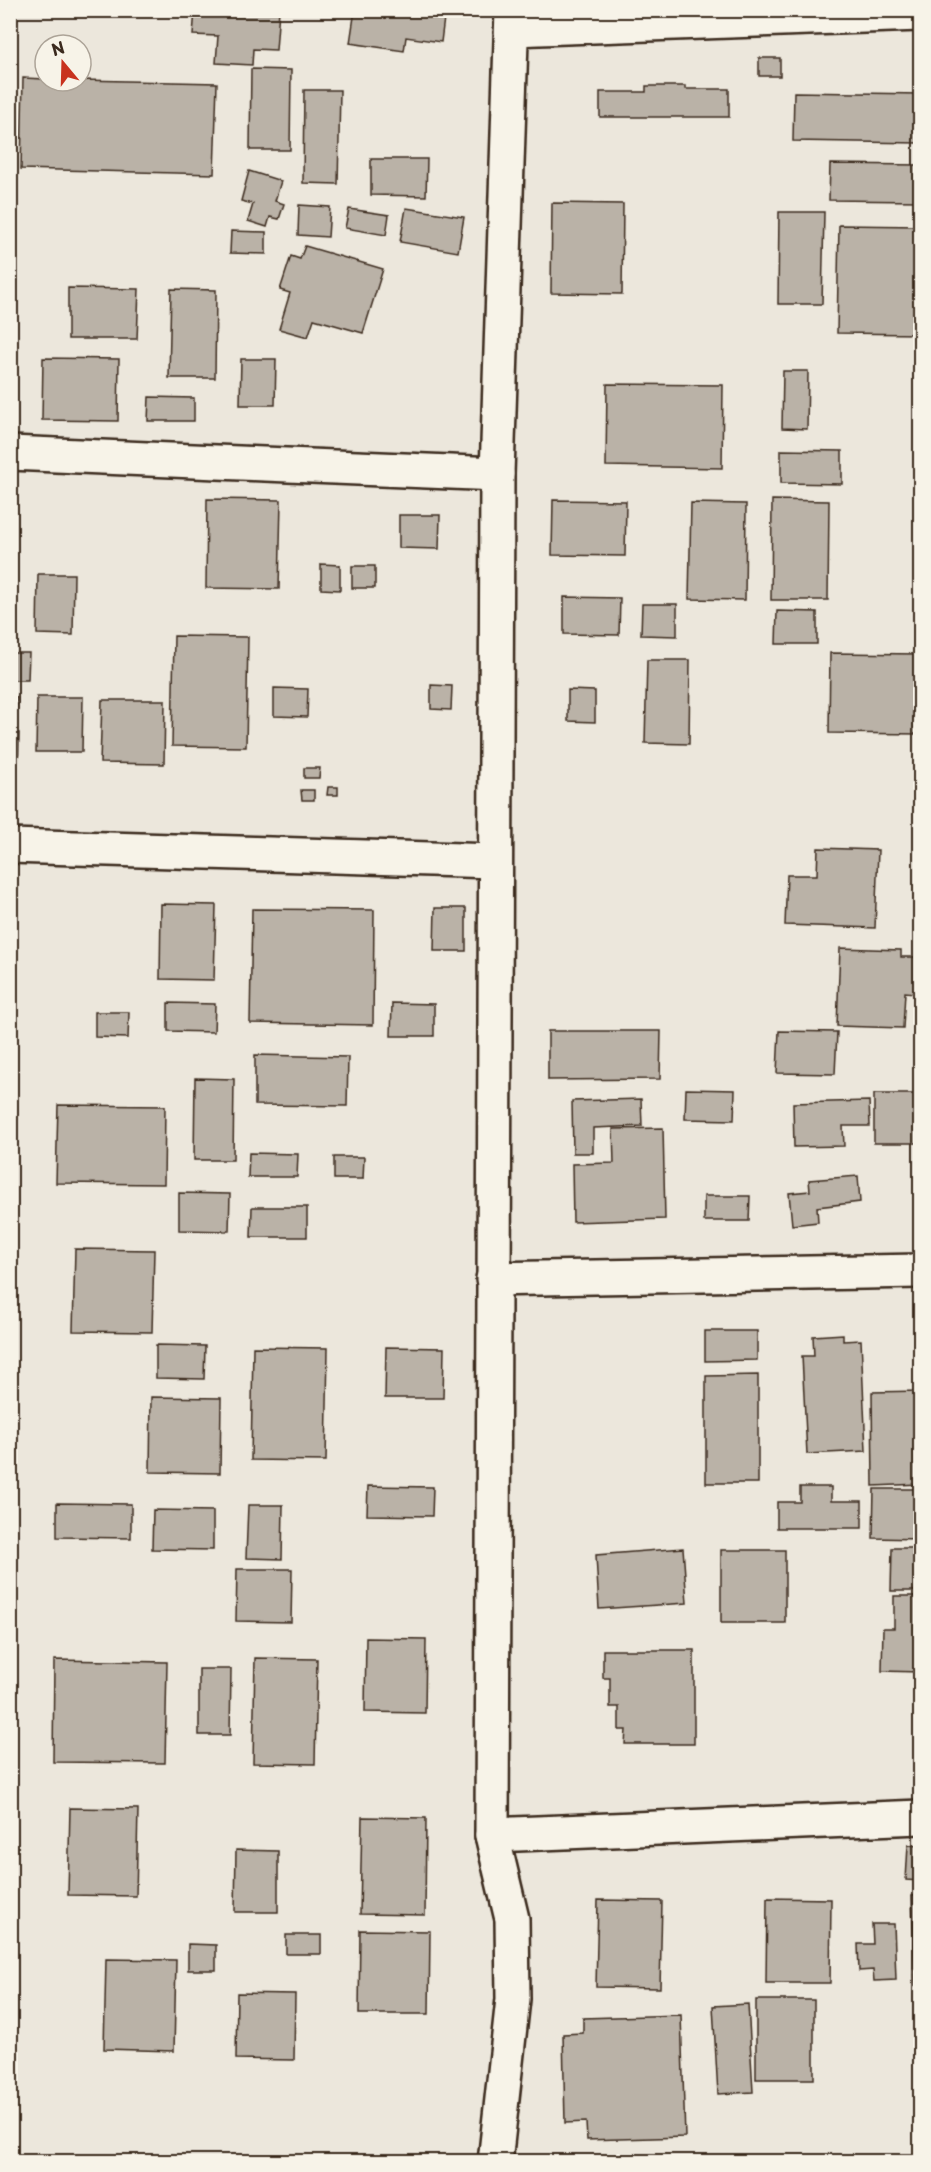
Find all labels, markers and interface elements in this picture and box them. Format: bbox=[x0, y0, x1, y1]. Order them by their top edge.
north arrow bbox=[33, 33, 93, 93]
text: N bbox=[48, 34, 68, 61]

